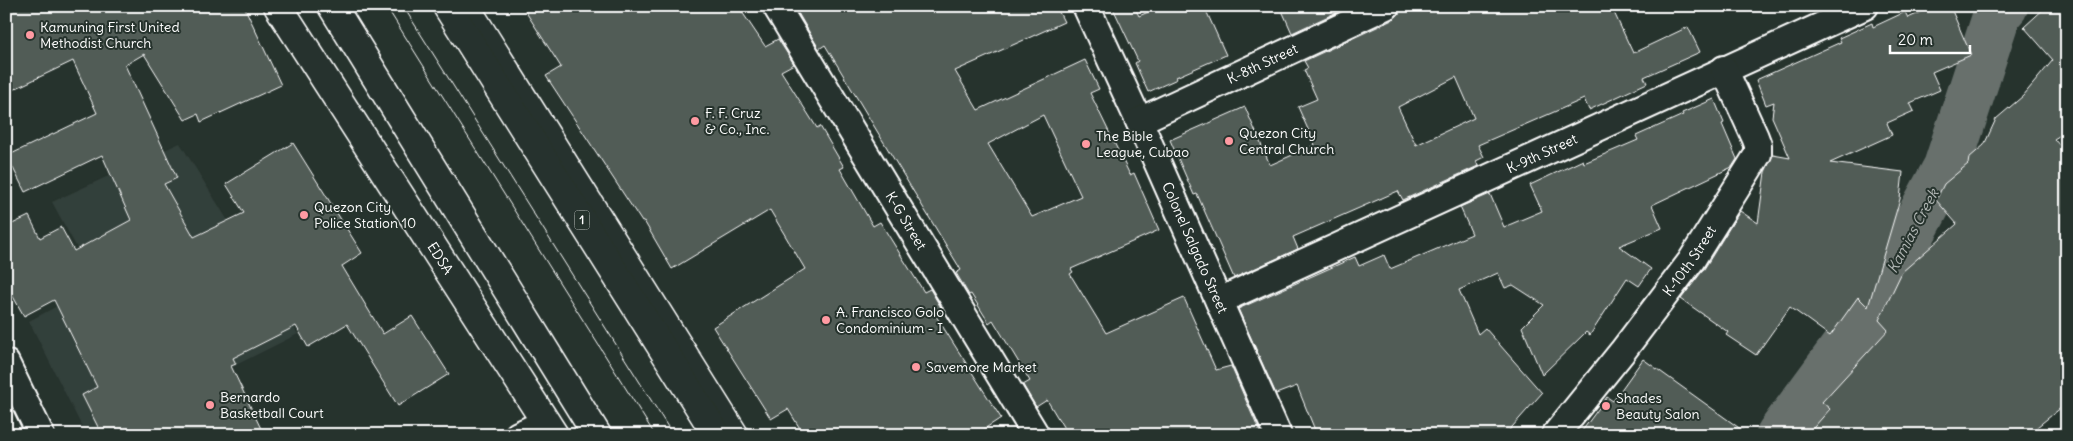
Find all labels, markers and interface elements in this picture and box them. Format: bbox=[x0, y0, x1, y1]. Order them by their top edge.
place label: Kamuning First United Methodist Church bbox=[40, 18, 180, 52]
scale bar bbox=[1890, 22, 1970, 54]
marker: Kamuning First United Methodist Church bbox=[24, 29, 36, 41]
text: 20 m bbox=[1898, 30, 1933, 49]
street label: K-8th Street bbox=[1224, 39, 1301, 88]
place label: F. F. Cruz & Co., Inc. bbox=[705, 104, 769, 138]
marker: F. F. Cruz & Co., Inc. bbox=[689, 115, 701, 127]
place label: Quezon City Central Church bbox=[1239, 124, 1334, 158]
place label: The Bible League, Cubao bbox=[1096, 127, 1189, 161]
street label: K-9th Street bbox=[1504, 130, 1580, 177]
marker: Quezon City Central Church bbox=[1223, 135, 1235, 147]
marker: The Bible League, Cubao bbox=[1080, 138, 1092, 150]
street label: Colonel Salgado Street bbox=[1158, 179, 1232, 316]
water label: Kamias Creek bbox=[1882, 184, 1943, 276]
street label: K-G Street bbox=[882, 188, 931, 253]
place label: Quezon City Police Station 10 bbox=[314, 198, 416, 232]
marker: Quezon City Police Station 10 bbox=[298, 209, 310, 221]
road number: 1 bbox=[574, 210, 590, 230]
street label: K-10th Street bbox=[1659, 222, 1720, 300]
street label: EDSA bbox=[423, 239, 457, 278]
place label: A. Francisco Golo Condominium - I bbox=[836, 303, 944, 337]
marker: A. Francisco Golo Condominium - I bbox=[820, 314, 832, 326]
place label: Savemore Market bbox=[926, 358, 1037, 376]
marker: Savemore Market bbox=[910, 361, 922, 373]
place label: Bernardo Basketball Court bbox=[220, 388, 324, 422]
place label: Shades Beauty Salon bbox=[1616, 389, 1700, 423]
marker: Bernardo Basketball Court bbox=[204, 399, 216, 411]
marker: Shades Beauty Salon bbox=[1600, 400, 1612, 412]

